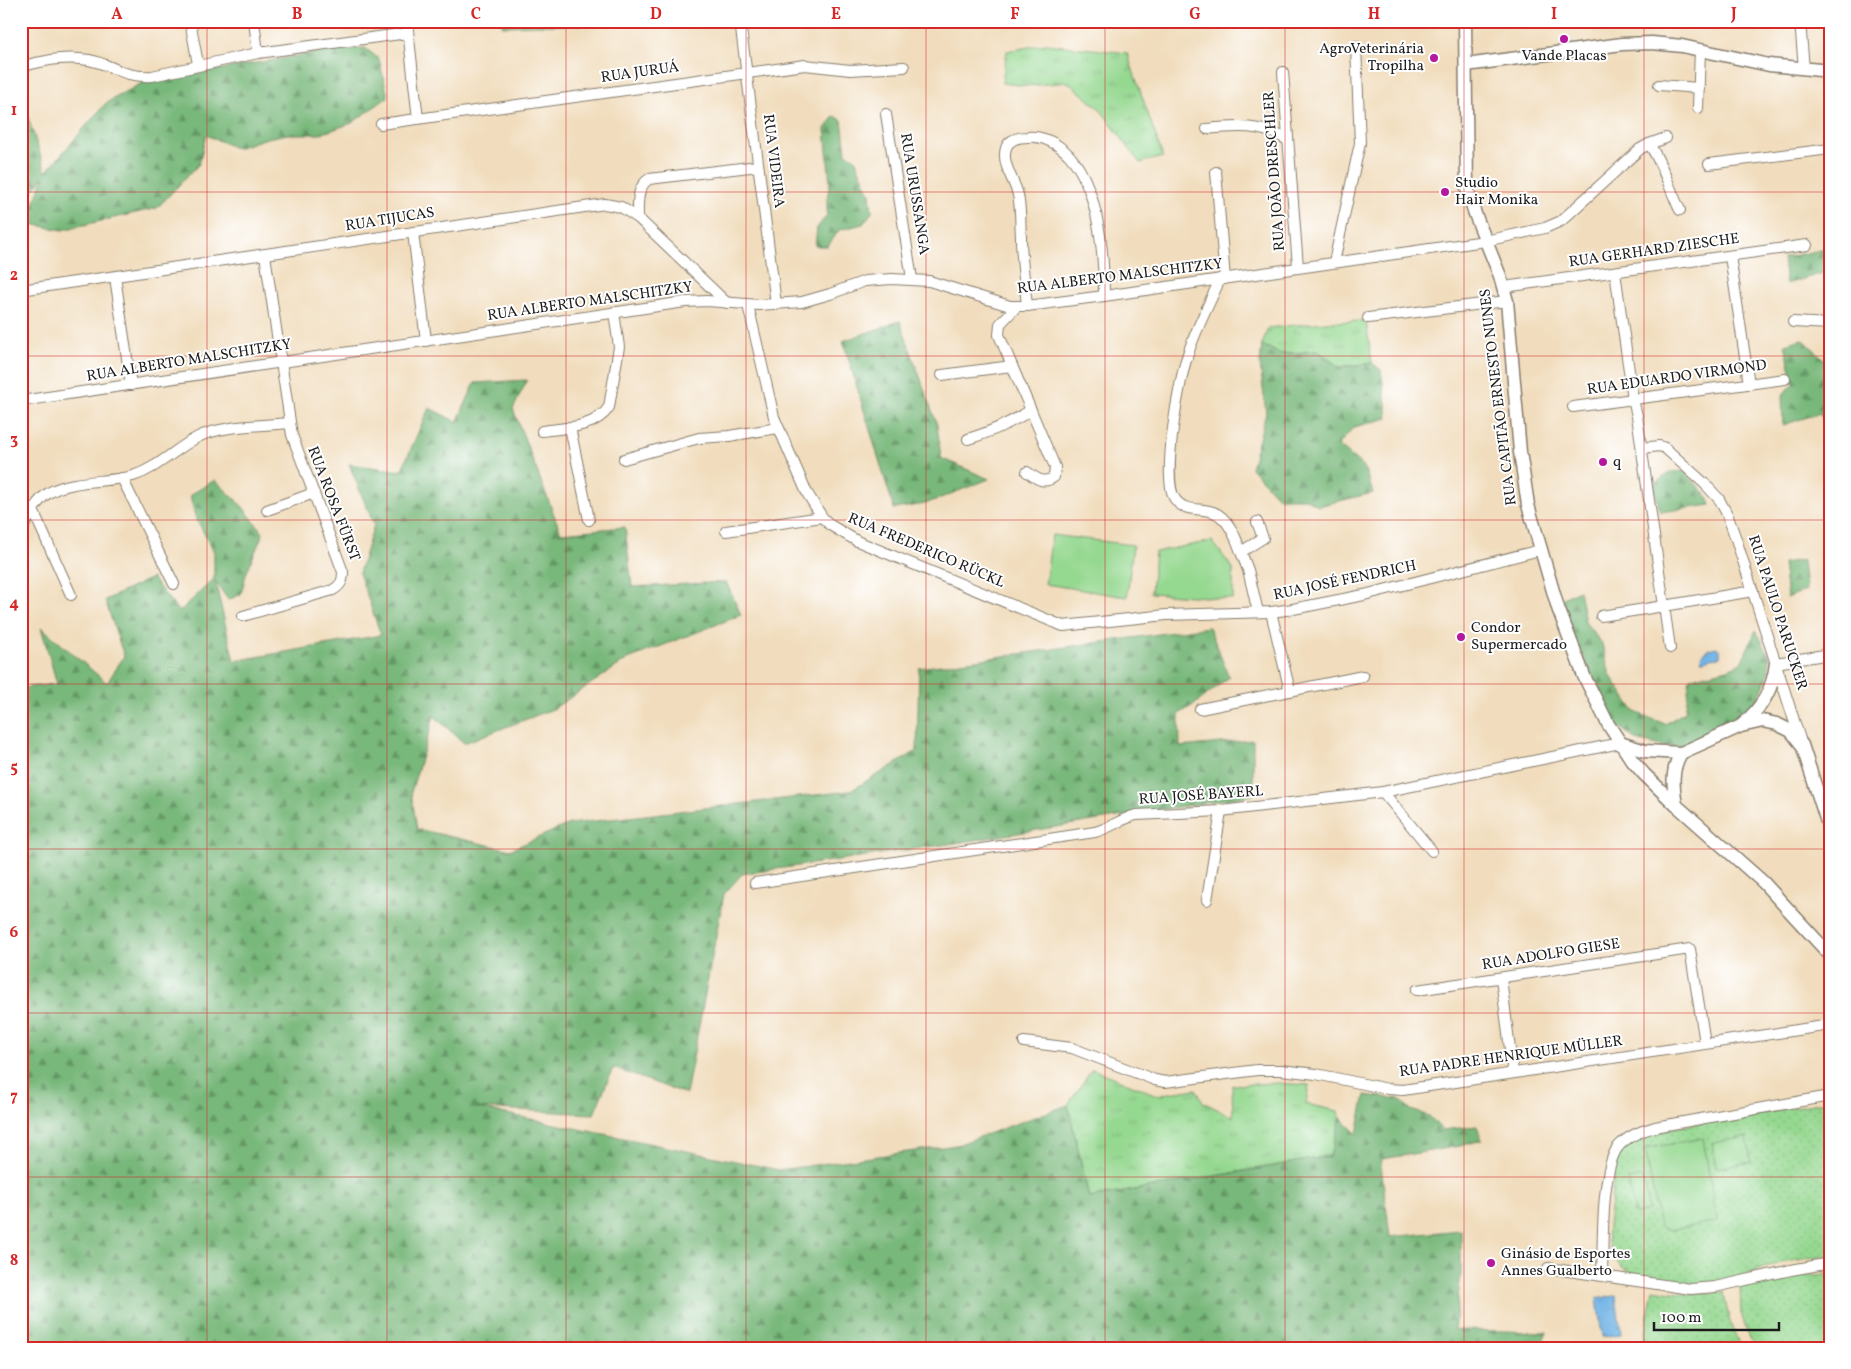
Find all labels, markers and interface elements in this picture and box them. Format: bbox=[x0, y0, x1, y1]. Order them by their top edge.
text: A bbox=[111, 4, 123, 26]
text: B bbox=[292, 4, 303, 26]
text: C bbox=[471, 4, 481, 26]
text: D bbox=[650, 4, 662, 26]
text: E bbox=[831, 4, 841, 26]
text: F bbox=[1010, 4, 1020, 26]
text: G bbox=[1189, 4, 1201, 26]
text: H bbox=[1368, 4, 1380, 26]
text: I bbox=[1551, 4, 1557, 26]
text: J bbox=[1730, 4, 1737, 26]
marker: Vande Placas bbox=[1558, 33, 1570, 45]
place label: AgroVeterinária Tropilha bbox=[1319, 39, 1424, 77]
place label: Vande Placas bbox=[1521, 46, 1607, 67]
marker: AgroVeterinária Tropilha bbox=[1428, 52, 1440, 64]
street label: RUA JURUÁ bbox=[600, 57, 681, 89]
street label: RUA JOÃO DRESCHLER bbox=[1259, 90, 1291, 252]
text: 1 bbox=[11, 100, 17, 122]
street label: RUA VIDEIRA bbox=[757, 113, 789, 210]
street label: RUA URUSSANGA bbox=[894, 132, 934, 257]
place label: Studio Hair Monika bbox=[1455, 173, 1538, 211]
marker: Studio Hair Monika bbox=[1439, 186, 1451, 198]
street label: RUA TIJUCAS bbox=[344, 203, 436, 237]
street label: RUA GERHARD ZIESCHE bbox=[1567, 229, 1741, 273]
street label: RUA ALBERTO MALSCHITZKY bbox=[1016, 254, 1225, 300]
text: 2 bbox=[10, 265, 18, 287]
street label: RUA ALBERTO MALSCHITZKY bbox=[486, 277, 695, 327]
street label: RUA CAPITÃO ERNESTO NUNES bbox=[1475, 287, 1523, 507]
street label: RUA ALBERTO MALSCHITZKY bbox=[85, 334, 293, 388]
street label: RUA EDUARDO VIRMOND bbox=[1586, 355, 1768, 401]
text: 3 bbox=[10, 429, 18, 451]
street label: RUA ROSA FÜRST bbox=[301, 443, 365, 565]
place label: q bbox=[1613, 452, 1622, 473]
marker: q bbox=[1597, 456, 1609, 468]
street label: RUA FREDERICO RÜCKL bbox=[844, 508, 1008, 594]
street label: RUA PAULO PARUCKER bbox=[1742, 533, 1812, 693]
street label: RUA JOSÉ FENDRICH bbox=[1272, 556, 1418, 606]
text: 4 bbox=[9, 593, 19, 615]
place label: Condor Supermercado bbox=[1471, 618, 1567, 656]
marker: Condor Supermercado bbox=[1455, 631, 1467, 643]
text: 5 bbox=[10, 757, 18, 779]
street label: RUA JOSÉ BAYERL bbox=[1138, 781, 1265, 811]
text: 6 bbox=[10, 922, 19, 944]
street label: RUA ADOLFO GIESE bbox=[1481, 934, 1621, 976]
street label: RUA PADRE HENRIQUE MÜLLER bbox=[1398, 1031, 1624, 1083]
text: 7 bbox=[10, 1086, 18, 1108]
place label: Ginásio de Esportes Annes Gualberto bbox=[1501, 1244, 1630, 1282]
text: 8 bbox=[10, 1250, 18, 1272]
marker: Ginásio de Esportes Annes Gualberto bbox=[1485, 1257, 1497, 1269]
scale bar bbox=[1654, 1299, 1778, 1331]
text: 100 m bbox=[1661, 1308, 1701, 1329]

